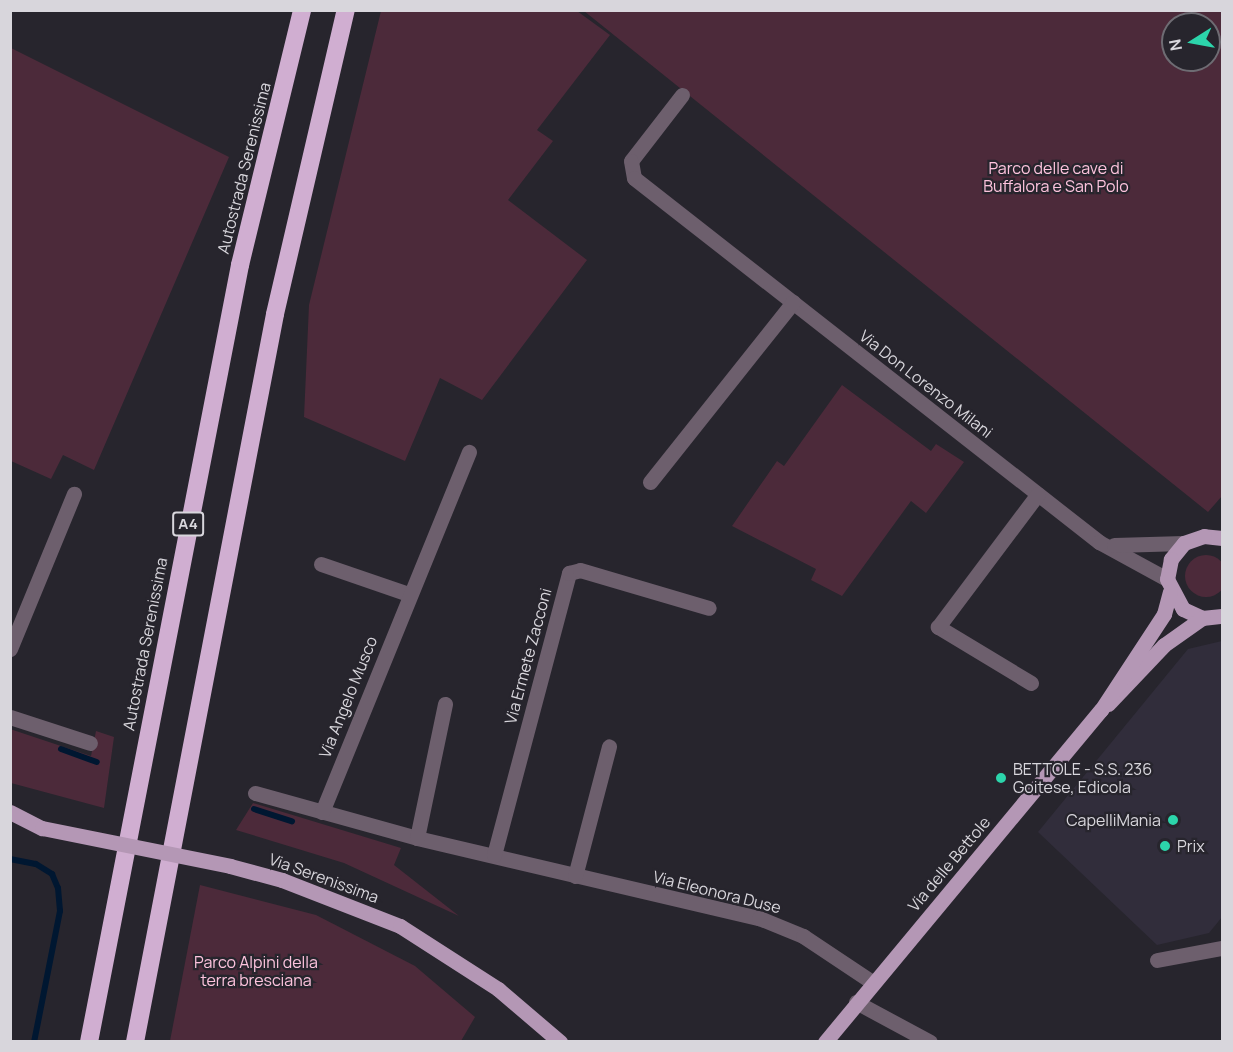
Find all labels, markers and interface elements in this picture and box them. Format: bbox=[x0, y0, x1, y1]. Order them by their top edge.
north arrow bbox=[1161, 12, 1221, 72]
text: N bbox=[1163, 37, 1187, 53]
street label: Autostrada Serenissima bbox=[213, 80, 275, 256]
park label: Parco delle cave di Buffalora e San Polo bbox=[983, 158, 1129, 196]
street label: Via Don Lorenzo Milani bbox=[856, 326, 996, 442]
road number: A4 bbox=[172, 512, 204, 536]
street label: Autostrada Serenissima bbox=[119, 556, 171, 732]
street label: Via Ermete Zacconi bbox=[501, 586, 555, 726]
street label: Via Angelo Musco bbox=[315, 633, 381, 761]
place label: BETTOLE - S.S. 236 Goitese, Edicola bbox=[1013, 759, 1152, 797]
marker: BETTOLE - S.S. 236 Goitese, Edicola bbox=[994, 771, 1008, 785]
place label: CapelliMania bbox=[1066, 810, 1161, 830]
street label: Via delle Bettole bbox=[904, 813, 994, 915]
marker: CapelliMania bbox=[1166, 813, 1180, 827]
place label: Prix bbox=[1177, 836, 1205, 856]
marker: Prix bbox=[1158, 839, 1172, 853]
street label: Via Serenissima bbox=[267, 849, 381, 907]
street label: Via Eleonora Duse bbox=[651, 867, 783, 917]
park label: Parco Alpini della terra bresciana bbox=[194, 952, 318, 990]

